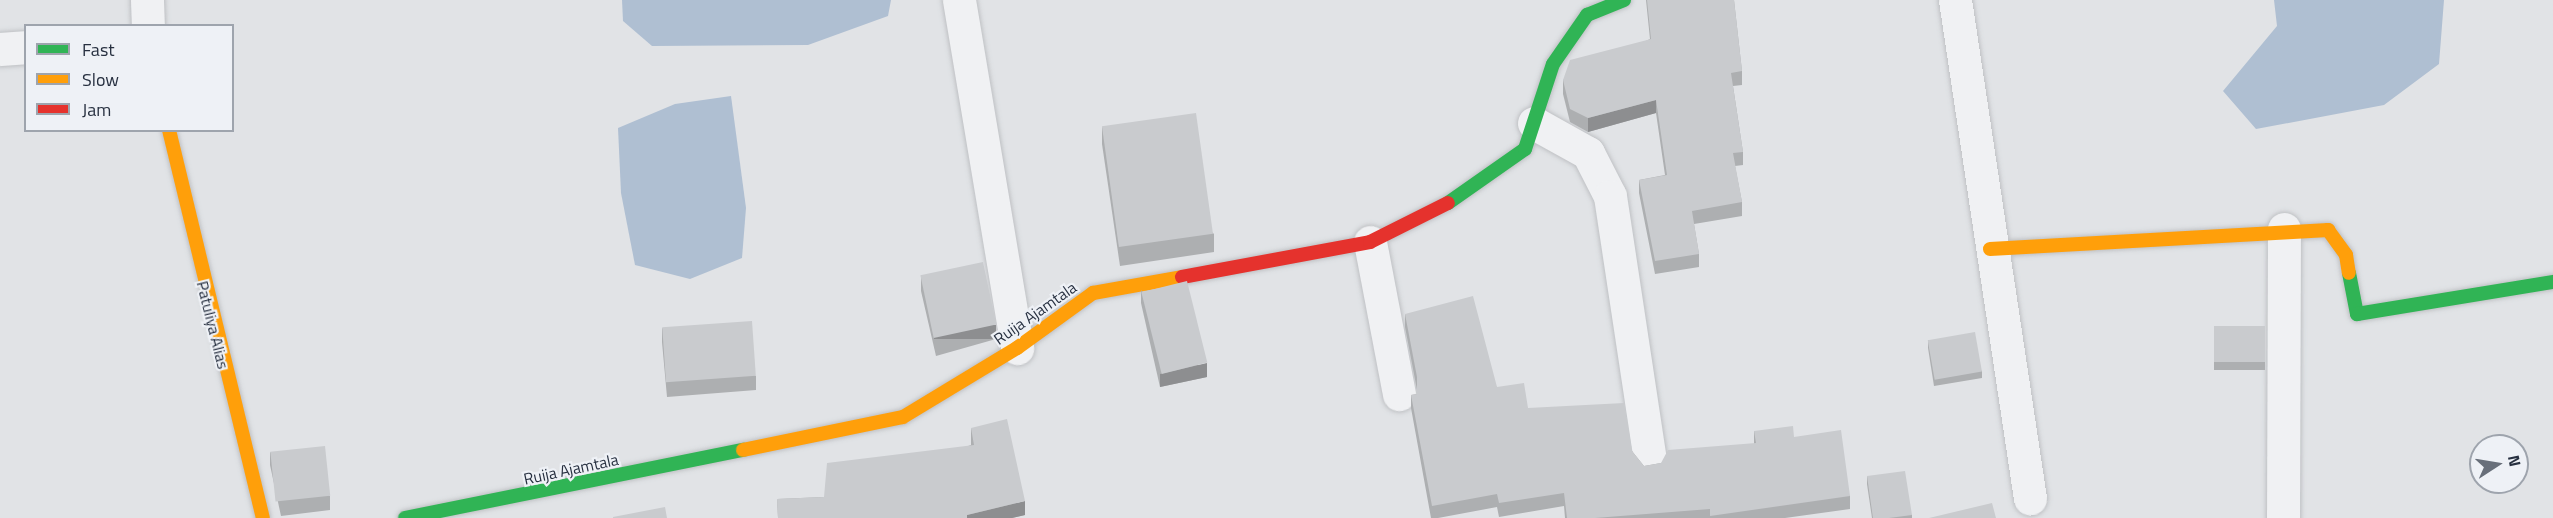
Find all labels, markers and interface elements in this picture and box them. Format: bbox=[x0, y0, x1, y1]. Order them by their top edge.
legend bbox=[24, 24, 234, 132]
text: Fast bbox=[82, 36, 115, 63]
text: Slow bbox=[82, 66, 119, 93]
text: Jam bbox=[82, 96, 111, 123]
street label: Ruija Ajamtala bbox=[990, 277, 1080, 349]
street label: Patuliya Alias bbox=[193, 279, 233, 371]
north arrow bbox=[2469, 434, 2529, 494]
street label: Ruija Ajamtala bbox=[522, 450, 620, 488]
text: N bbox=[2502, 453, 2528, 469]

